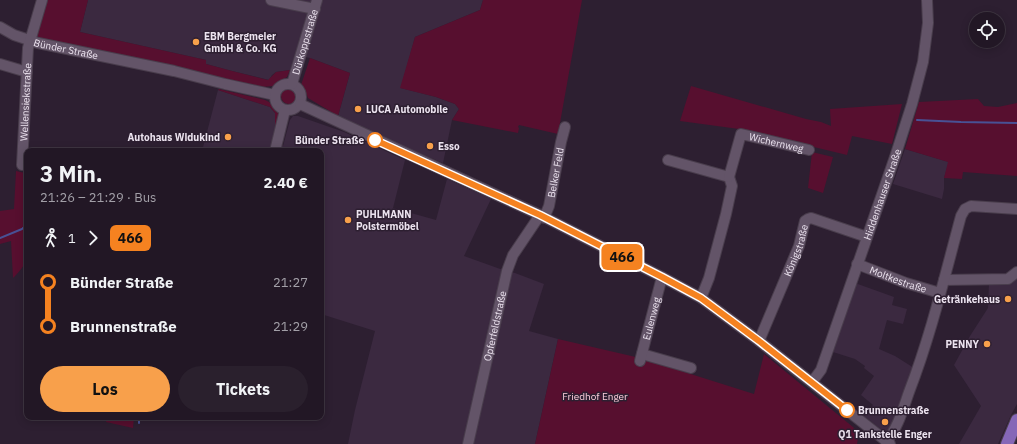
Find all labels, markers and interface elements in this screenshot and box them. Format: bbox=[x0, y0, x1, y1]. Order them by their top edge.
street label: Dürkoppstraße bbox=[289, 7, 321, 76]
map controls bbox=[969, 12, 1005, 48]
button: locate bbox=[969, 12, 1005, 48]
place label: EBM Bergmeier GmbH & Co. KG bbox=[204, 30, 277, 55]
street label: Bünder Straße bbox=[32, 36, 100, 62]
marker: EBM Bergmeier GmbH & Co. KG bbox=[191, 37, 201, 47]
street label: Wellensiekstraße bbox=[17, 62, 34, 141]
place label: LUCA Automobile bbox=[366, 103, 448, 116]
marker: LUCA Automobile bbox=[353, 104, 363, 114]
street label: Wichernweg bbox=[748, 130, 805, 156]
place label: Autohaus Widukind bbox=[127, 131, 220, 144]
marker: Autohaus Widukind bbox=[223, 132, 233, 142]
marker: Bünder Straße bbox=[367, 132, 383, 148]
place label: Bünder Straße bbox=[295, 134, 364, 147]
place label: Esso bbox=[438, 140, 460, 153]
marker: Esso bbox=[425, 141, 435, 151]
street label: Belker Feld bbox=[545, 147, 567, 199]
street label: Hiddenhauser Straße bbox=[861, 147, 904, 242]
text: 3 Min. bbox=[40, 159, 103, 188]
text: 2.40 € bbox=[263, 173, 308, 192]
text: 21:26 – 21:29 · Bus bbox=[40, 189, 156, 206]
place label: PUHLMANN Polstermöbel bbox=[356, 208, 419, 233]
marker: PUHLMANN Polstermöbel bbox=[343, 215, 353, 225]
street label: Königstraße bbox=[781, 223, 811, 278]
icon: walk bbox=[40, 227, 62, 249]
icon: forward bbox=[82, 227, 104, 249]
text: 466 bbox=[118, 229, 143, 247]
text: 1 bbox=[68, 230, 76, 247]
line badge: 466 bbox=[599, 244, 645, 270]
text: 466 bbox=[609, 248, 635, 266]
street label: Moltkestraße bbox=[868, 264, 929, 296]
text: Bünder Straße bbox=[70, 273, 173, 292]
text: 21:27 bbox=[273, 274, 308, 291]
street label: Opferfeldstraße bbox=[481, 289, 509, 362]
place label: Getränkehaus bbox=[934, 293, 1000, 306]
marker: Getränkehaus bbox=[1003, 294, 1013, 304]
street label: Eulenweg bbox=[640, 295, 664, 341]
text: Brunnenstraße bbox=[70, 317, 177, 336]
text: 21:29 bbox=[273, 318, 308, 335]
place label: PENNY bbox=[945, 338, 980, 351]
marker: PENNY bbox=[982, 339, 992, 349]
button: Los bbox=[40, 366, 170, 412]
button: Tickets bbox=[178, 366, 308, 412]
park label: Friedhof Enger bbox=[562, 390, 628, 403]
marker: Brunnenstraße bbox=[839, 402, 855, 418]
place label: Brunnenstraße bbox=[858, 404, 930, 417]
marker: Q1 Tankstelle Enger bbox=[880, 417, 890, 427]
place label: Q1 Tankstelle Enger bbox=[838, 428, 932, 441]

